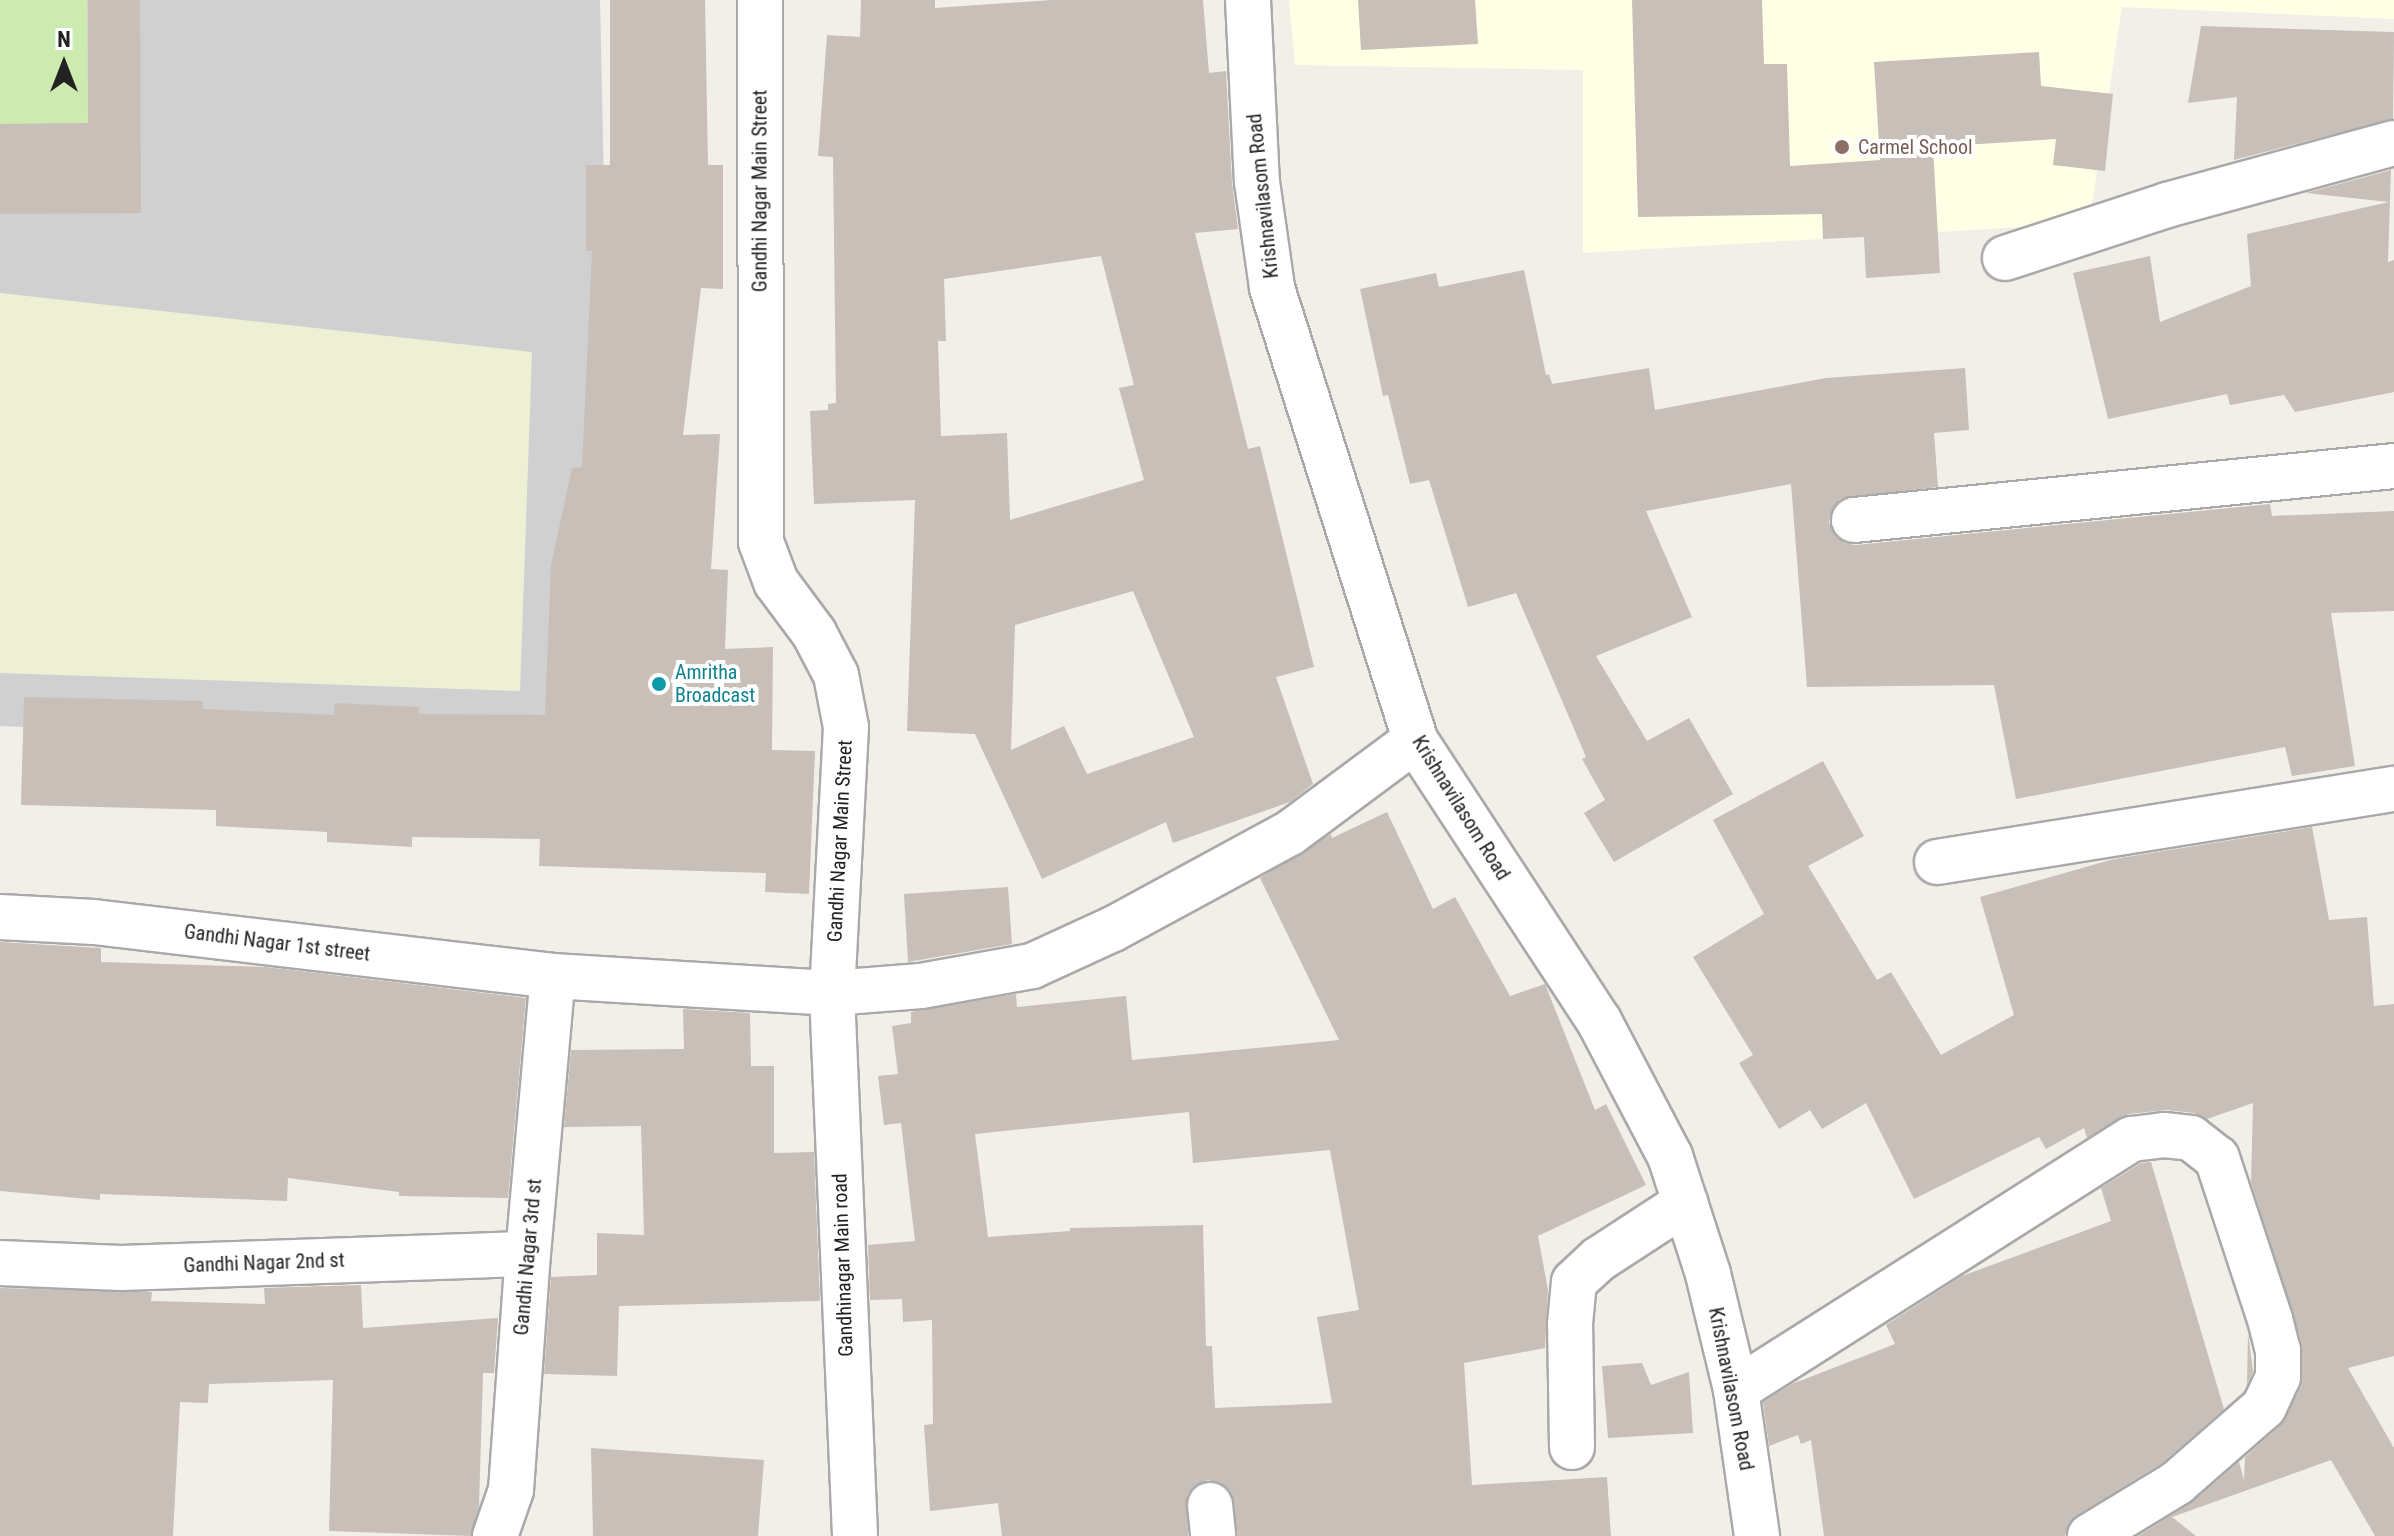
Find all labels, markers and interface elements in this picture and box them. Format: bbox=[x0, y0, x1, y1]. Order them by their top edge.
north arrow bbox=[24, 24, 104, 104]
text: N bbox=[57, 27, 71, 52]
street label: Gandhi Nagar Main Street bbox=[748, 90, 772, 292]
street label: Krishnavilasom Road bbox=[1242, 112, 1284, 280]
place label: Carmel School bbox=[1858, 135, 1973, 159]
marker: Carmel School bbox=[1833, 138, 1851, 156]
place label: Amritha Broadcast bbox=[675, 660, 755, 707]
marker: Amritha Broadcast bbox=[650, 675, 668, 693]
street label: Krishnavilasom Road bbox=[1407, 731, 1515, 885]
street label: Gandhi Nagar Main Street bbox=[823, 739, 857, 943]
street label: Gandhi Nagar 1st street bbox=[183, 920, 371, 966]
street label: Gandhinagar Main road bbox=[828, 1173, 858, 1357]
street label: Gandhi Nagar 3rd st bbox=[509, 1178, 547, 1336]
street label: Gandhi Nagar 2nd st bbox=[183, 1248, 345, 1278]
street label: Krishnavilasom Road bbox=[1703, 1305, 1759, 1473]

